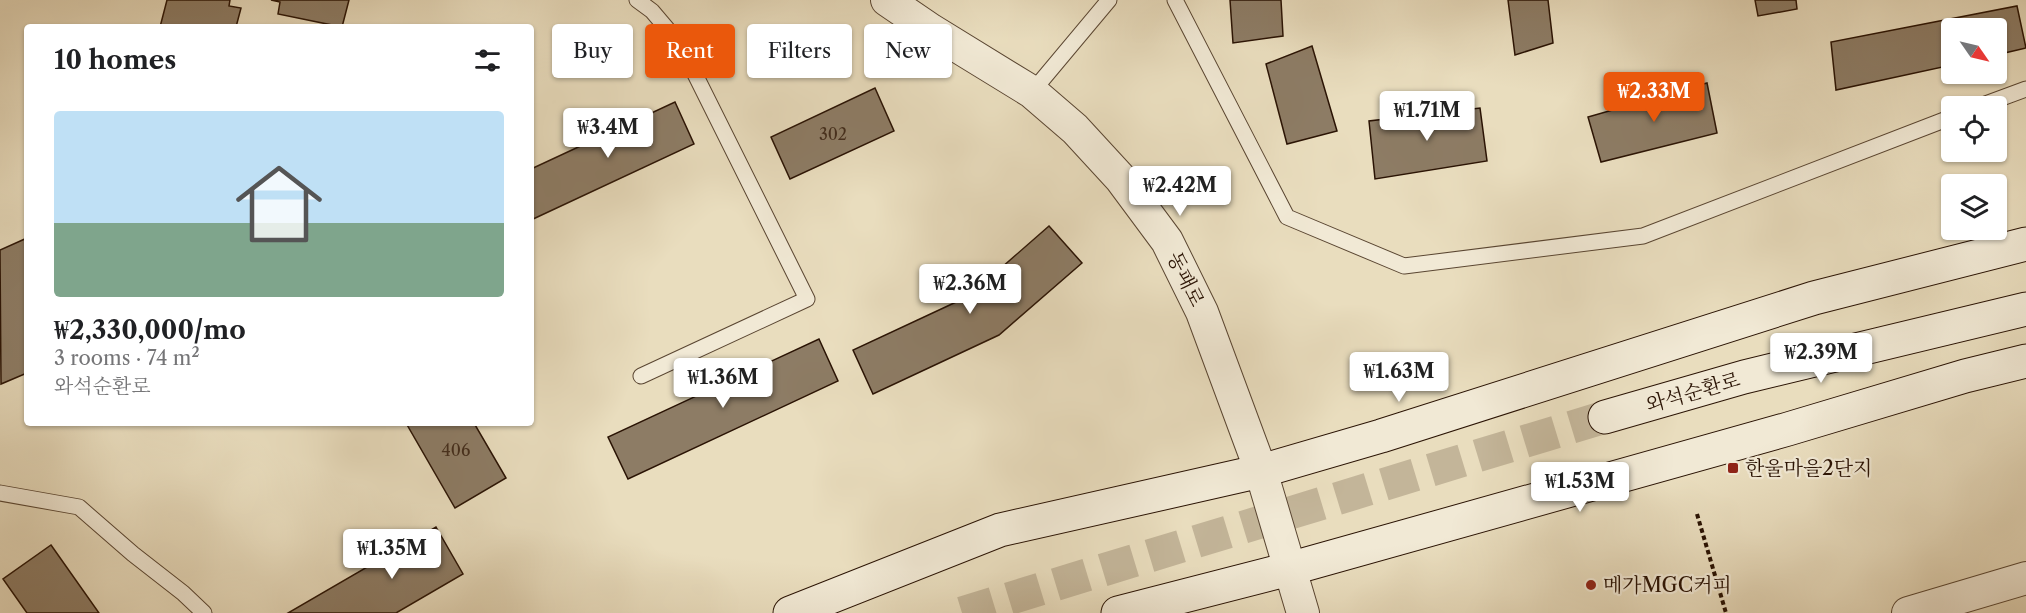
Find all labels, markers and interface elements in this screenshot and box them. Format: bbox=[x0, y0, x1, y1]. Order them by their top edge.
north arrow bbox=[1941, 18, 2007, 84]
map controls bbox=[1941, 18, 2007, 240]
chip: Buy bbox=[552, 24, 633, 78]
chip: Rent bbox=[645, 24, 735, 78]
chip: Filters bbox=[747, 24, 852, 78]
chip: New bbox=[864, 24, 952, 78]
text: 10 homes bbox=[54, 44, 176, 76]
icon: filters bbox=[471, 44, 504, 77]
pin: ₩2.33M bbox=[1605, 72, 1703, 123]
text: ₩2.33M bbox=[1618, 79, 1690, 103]
pin: ₩1.71M bbox=[1378, 91, 1476, 142]
button: locate bbox=[1941, 96, 2007, 162]
text: ₩1.71M bbox=[1394, 98, 1460, 122]
pin: ₩3.4M bbox=[566, 108, 650, 159]
text: ₩3.4M bbox=[577, 115, 639, 139]
house number: 302 bbox=[819, 124, 847, 144]
icon: home bbox=[225, 150, 333, 258]
pin: ₩2.42M bbox=[1131, 166, 1229, 217]
text: ₩2.42M bbox=[1143, 173, 1217, 197]
button: layers bbox=[1941, 174, 2007, 240]
street label: 동패로 bbox=[1163, 248, 1209, 310]
pin: ₩2.36M bbox=[921, 264, 1019, 315]
text: ₩2.36M bbox=[933, 271, 1007, 295]
text: ₩2,330,000/mo bbox=[54, 314, 246, 346]
pin: ₩2.39M bbox=[1772, 333, 1870, 384]
text: ₩2.39M bbox=[1784, 340, 1858, 364]
text: 3 rooms · 74 m² bbox=[54, 346, 200, 370]
pin: ₩1.63M bbox=[1350, 352, 1448, 403]
pin: ₩1.36M bbox=[674, 358, 772, 409]
text: ₩1.63M bbox=[1364, 359, 1434, 383]
text: ₩1.36M bbox=[688, 365, 758, 389]
street label: 와석순환로 bbox=[1643, 367, 1743, 417]
text: 와석순환로 bbox=[54, 374, 151, 398]
house number: 406 bbox=[442, 440, 470, 460]
place label: 한울마을2단지 bbox=[1745, 456, 1872, 480]
marker: 한울마을2단지 bbox=[1726, 461, 1740, 475]
pin: ₩1.53M bbox=[1531, 462, 1629, 513]
text: ₩1.53M bbox=[1545, 469, 1615, 493]
pin: ₩1.35M bbox=[343, 529, 441, 580]
text: ₩1.35M bbox=[357, 536, 427, 560]
place label: 메가MGC커피 bbox=[1603, 573, 1732, 597]
marker: 메가MGC커피 bbox=[1584, 578, 1598, 592]

